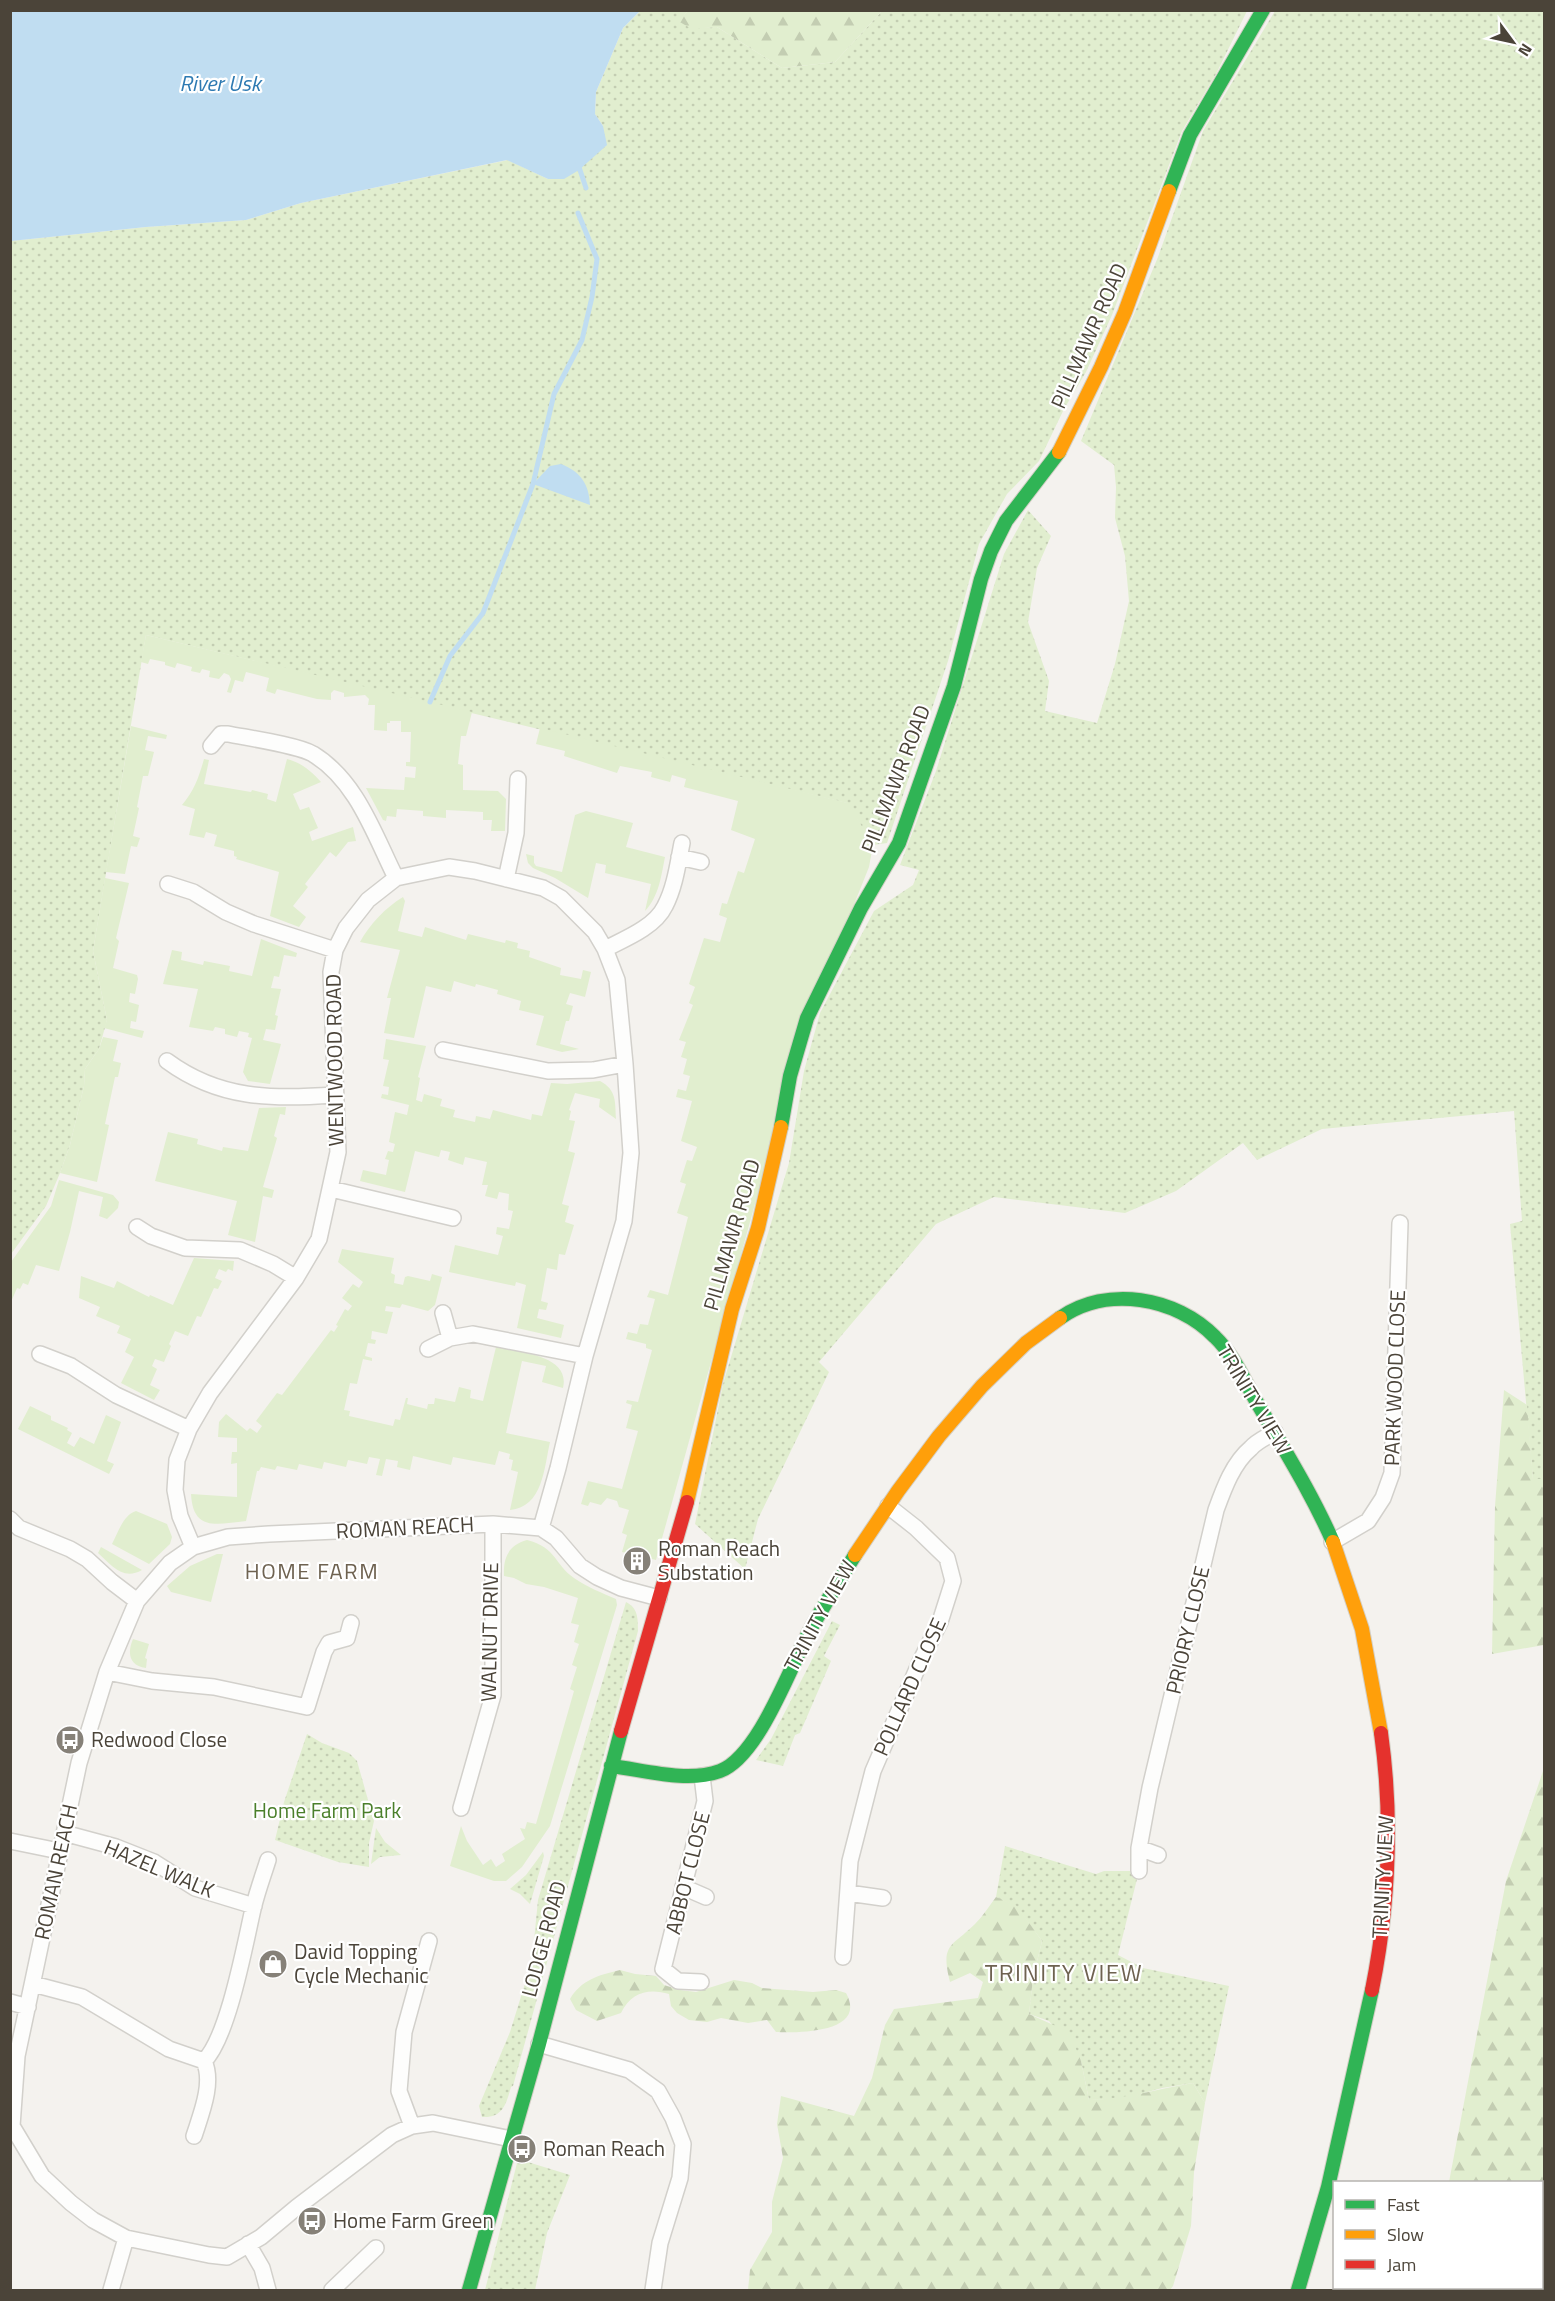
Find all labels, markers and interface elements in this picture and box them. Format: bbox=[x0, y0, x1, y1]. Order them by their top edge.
north arrow bbox=[1483, 12, 1543, 72]
text: N bbox=[1512, 39, 1539, 61]
water label: River Usk bbox=[180, 66, 263, 100]
street label: PILLMAWR ROAD bbox=[1042, 258, 1134, 413]
street label: PILLMAWR ROAD bbox=[852, 700, 938, 857]
street label: WENTWOOD ROAD bbox=[316, 973, 352, 1147]
street label: PILLMAWR ROAD bbox=[694, 1155, 768, 1314]
street label: PARK WOOD CLOSE bbox=[1375, 1289, 1413, 1467]
street label: TRINITY VIEW bbox=[1209, 1338, 1300, 1460]
street label: ROMAN REACH bbox=[335, 1507, 475, 1547]
place label: Roman Reach Substation bbox=[658, 1532, 780, 1588]
building icon: Roman Reach Substation bbox=[621, 1545, 653, 1577]
district label: HOME FARM bbox=[245, 1554, 379, 1588]
street label: TRINITY VIEW bbox=[775, 1554, 863, 1677]
street label: WALNUT DRIVE bbox=[472, 1562, 506, 1702]
street label: PRIORY CLOSE bbox=[1157, 1562, 1217, 1697]
street label: POLLARD CLOSE bbox=[864, 1612, 954, 1761]
place label: Redwood Close bbox=[91, 1723, 227, 1755]
bus stop icon: Redwood Close bbox=[54, 1724, 86, 1756]
park label: Home Farm Park bbox=[253, 1794, 401, 1826]
street label: ROMAN REACH bbox=[25, 1801, 85, 1943]
street label: ABBOT CLOSE bbox=[656, 1808, 718, 1937]
street label: TRINITY VIEW bbox=[1363, 1815, 1401, 1939]
street label: HAZEL WALK bbox=[99, 1831, 219, 1906]
street label: LODGE ROAD bbox=[512, 1877, 574, 2000]
place label: David Topping Cycle Mechanic bbox=[294, 1935, 428, 1991]
shop icon: David Topping Cycle Mechanic bbox=[257, 1948, 289, 1980]
district label: TRINITY VIEW bbox=[985, 1954, 1143, 1990]
place label: Roman Reach bbox=[543, 2132, 665, 2164]
bus stop icon: Roman Reach bbox=[506, 2133, 538, 2165]
legend bbox=[1333, 2181, 1543, 2289]
text: Fast bbox=[1387, 2191, 1420, 2218]
place label: Home Farm Green bbox=[333, 2204, 494, 2236]
bus stop icon: Home Farm Green bbox=[296, 2205, 328, 2237]
text: Slow bbox=[1387, 2221, 1424, 2248]
text: Jam bbox=[1387, 2251, 1416, 2278]

